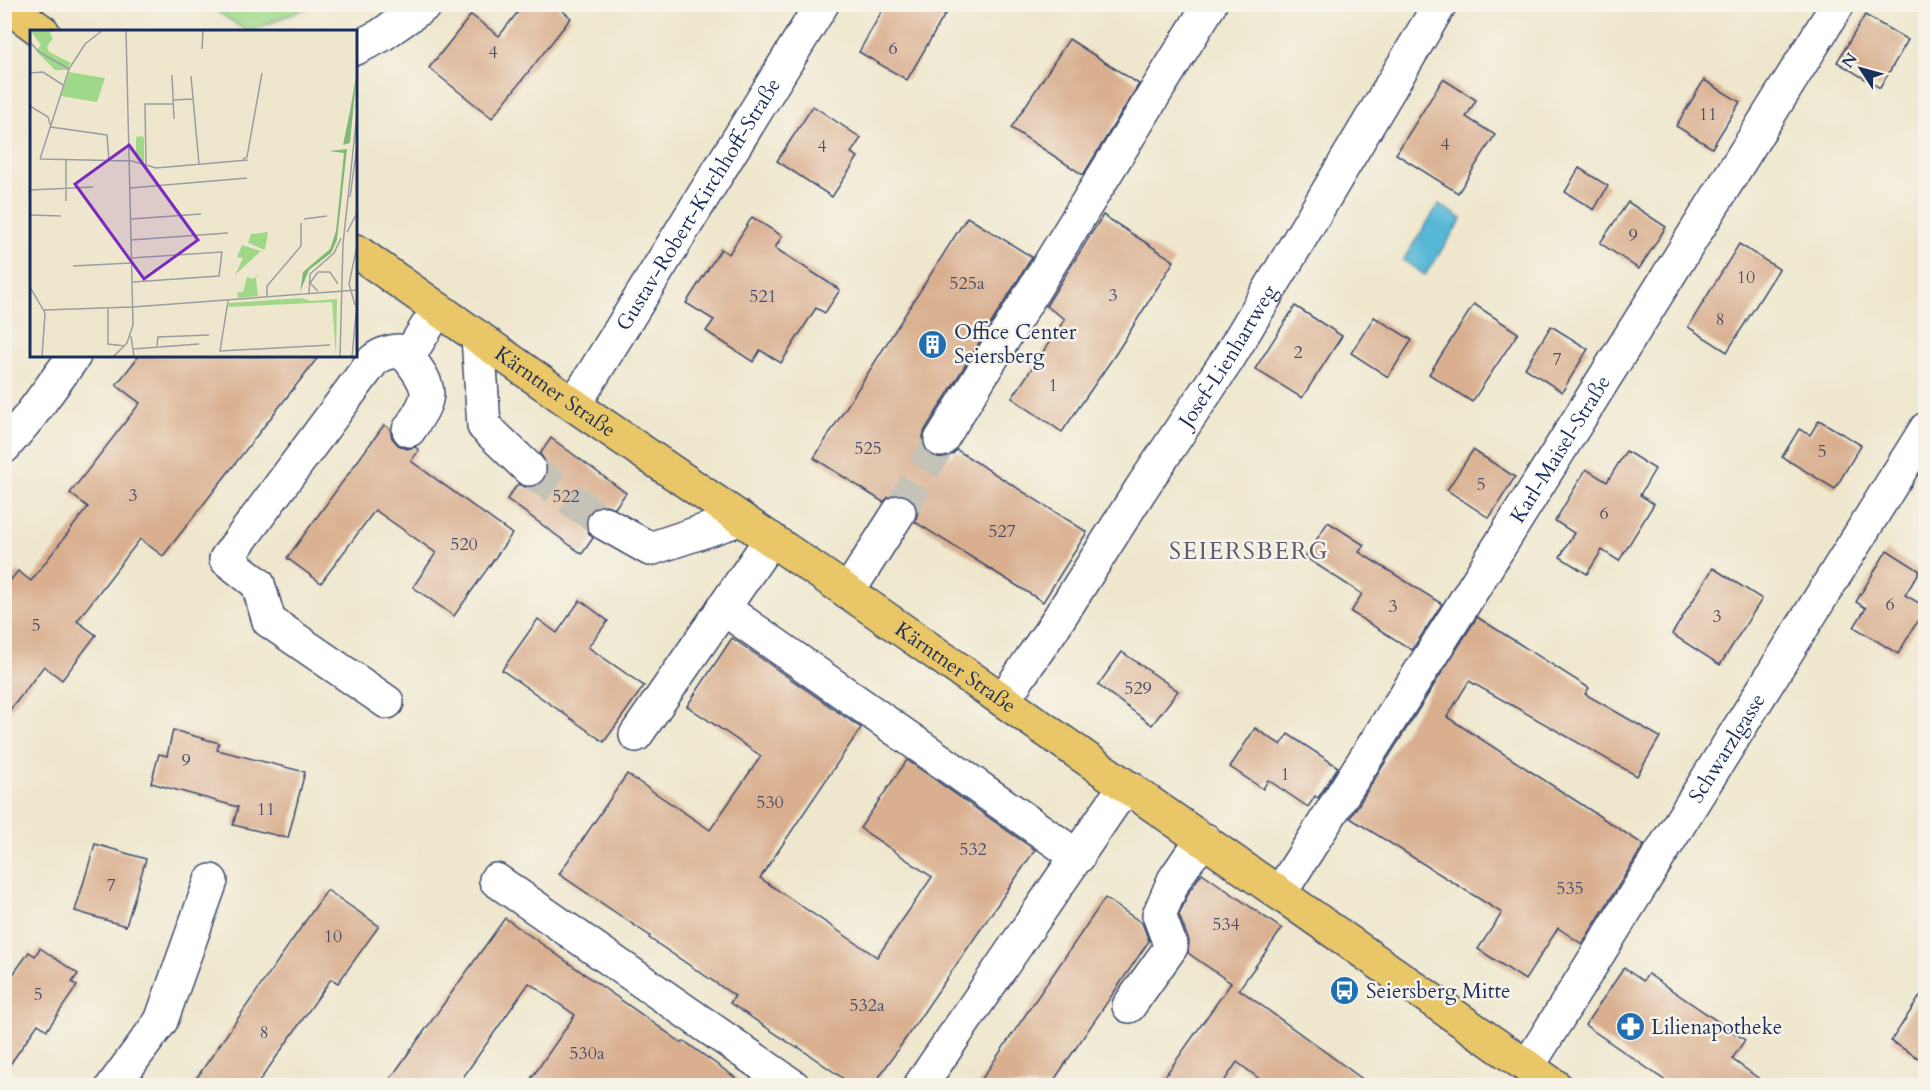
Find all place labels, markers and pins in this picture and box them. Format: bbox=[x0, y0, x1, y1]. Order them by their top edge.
place label: Office Center Seiersberg bbox=[954, 318, 1077, 371]
building icon: Office Center Seiersberg bbox=[917, 328, 949, 360]
bus stop icon: Seiersberg Mitte bbox=[1329, 975, 1361, 1007]
place label: Seiersberg Mitte bbox=[1366, 977, 1511, 1006]
pharmacy icon: Lilienapotheke bbox=[1614, 1011, 1646, 1043]
place label: Lilienapotheke bbox=[1651, 1013, 1782, 1042]

